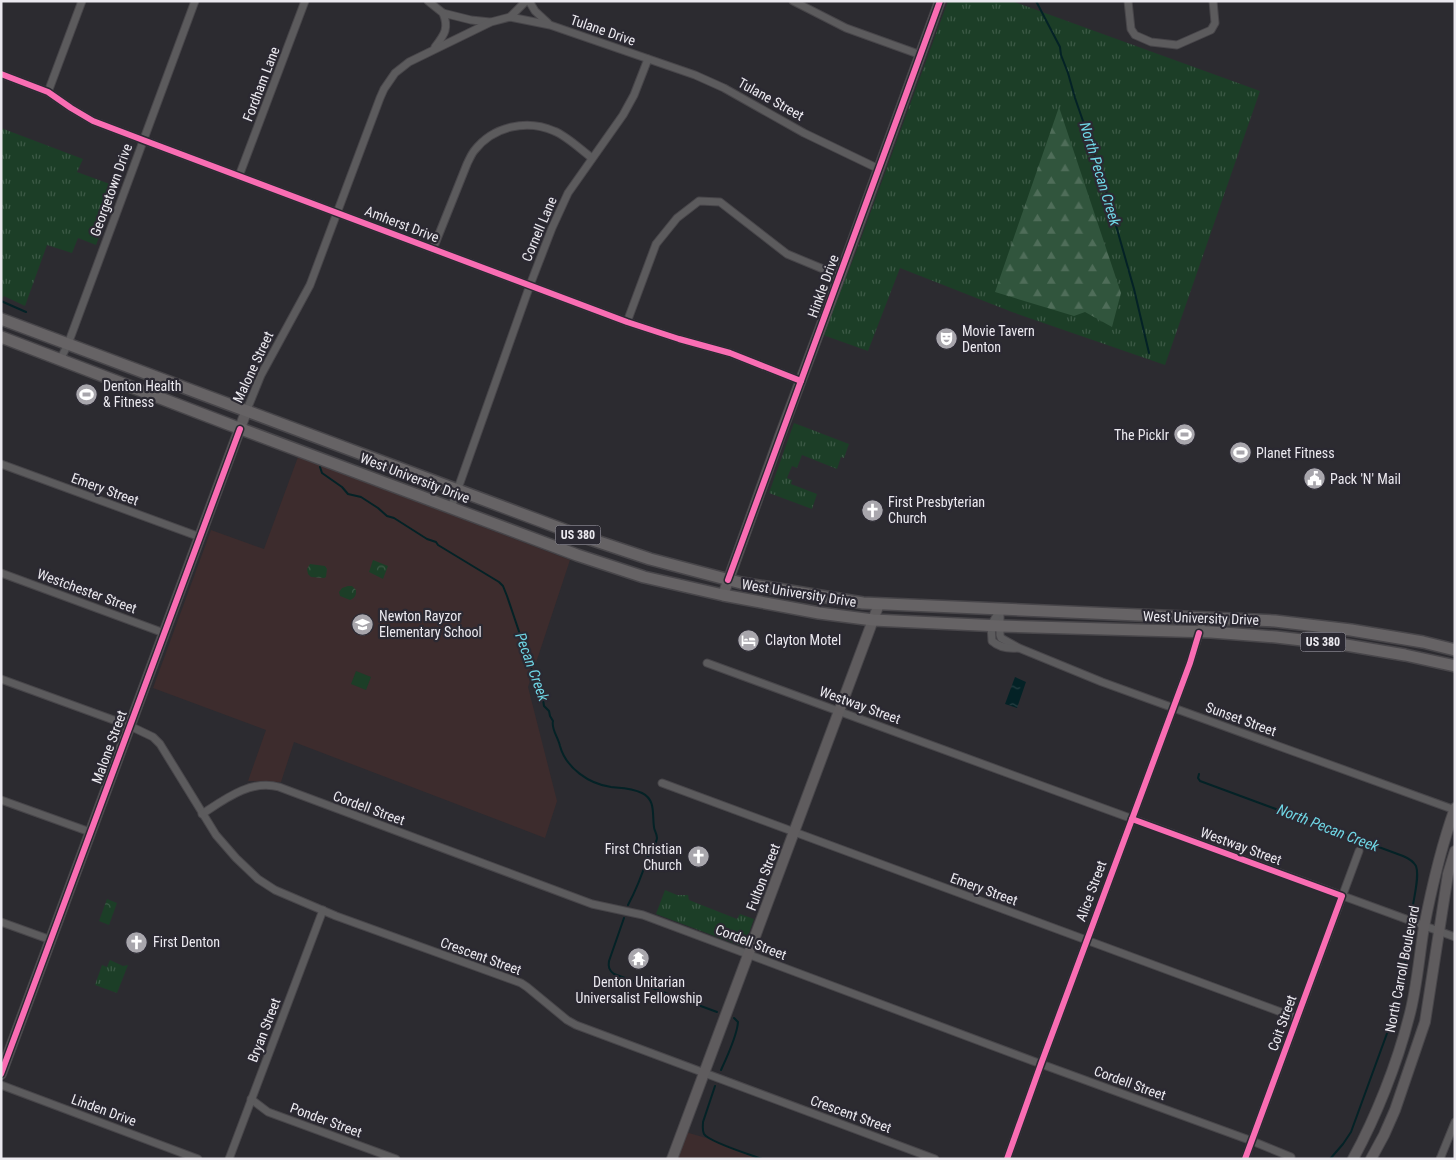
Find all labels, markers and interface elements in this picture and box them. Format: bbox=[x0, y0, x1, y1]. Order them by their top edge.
street label: Tulane Drive bbox=[568, 11, 638, 49]
street label: Fordham Lane bbox=[239, 44, 283, 124]
street label: Tulane Street bbox=[735, 74, 807, 124]
water label: North Pecan Creek bbox=[1076, 120, 1124, 228]
street label: Georgetown Drive bbox=[87, 141, 135, 239]
street label: Cornell Lane bbox=[518, 194, 560, 264]
street label: Amherst Drive bbox=[363, 203, 442, 246]
street label: Hinkle Drive bbox=[804, 252, 842, 320]
place label: Movie Tavern Denton bbox=[962, 323, 1035, 355]
theatre icon: Movie Tavern Denton bbox=[934, 327, 958, 351]
street label: Malone Street bbox=[230, 329, 276, 405]
place label: Denton Health & Fitness bbox=[103, 378, 181, 410]
sports icon: Denton Health & Fitness bbox=[75, 382, 99, 406]
sports icon: The Picklr bbox=[1173, 423, 1197, 447]
place label: The Picklr bbox=[1114, 427, 1169, 443]
sports icon: Planet Fitness bbox=[1228, 441, 1252, 465]
place label: Planet Fitness bbox=[1256, 445, 1335, 461]
street label: West University Drive bbox=[358, 450, 472, 506]
public building icon: Pack 'N' Mail bbox=[1302, 467, 1326, 491]
street label: Emery Street bbox=[69, 469, 141, 509]
place label: Pack 'N' Mail bbox=[1330, 471, 1401, 487]
place label: First Presbyterian Church bbox=[888, 494, 985, 526]
church icon: First Presbyterian Church bbox=[860, 498, 884, 522]
road number: US 380 bbox=[556, 526, 600, 544]
street label: Westchester Street bbox=[35, 566, 139, 616]
street label: West University Drive bbox=[740, 576, 858, 610]
place label: Newton Rayzor Elementary School bbox=[379, 608, 482, 640]
street label: West University Drive bbox=[1143, 608, 1260, 628]
school or university icon: Newton Rayzor Elementary School bbox=[351, 612, 375, 636]
hotel icon: Clayton Motel bbox=[737, 628, 761, 652]
water label: Pecan Creek bbox=[511, 630, 553, 704]
place label: Clayton Motel bbox=[765, 632, 841, 648]
road number: US 380 bbox=[1300, 632, 1346, 652]
street label: Westway Street bbox=[817, 683, 903, 727]
street label: Sunset Street bbox=[1204, 699, 1278, 739]
street label: Malone Street bbox=[88, 708, 130, 786]
street label: Cordell Street bbox=[331, 788, 407, 828]
water label: North Pecan Creek bbox=[1275, 800, 1382, 856]
street label: Westway Street bbox=[1198, 824, 1284, 868]
place label: First Christian Church bbox=[605, 841, 682, 873]
street label: Fulton Street bbox=[743, 841, 783, 913]
church icon: First Christian Church bbox=[686, 845, 710, 869]
street label: Alice Street bbox=[1073, 858, 1109, 924]
street label: Emery Street bbox=[948, 869, 1020, 909]
street label: North Carroll Boulevard bbox=[1382, 904, 1422, 1034]
street label: Cordell Street bbox=[713, 921, 789, 963]
church icon: First Denton bbox=[125, 930, 149, 954]
place label: First Denton bbox=[153, 934, 220, 950]
street label: Crescent Street bbox=[438, 934, 524, 978]
temple icon: Denton Unitarian Universalist Fellowship bbox=[627, 947, 651, 971]
place label: Denton Unitarian Universalist Fellowship bbox=[576, 974, 702, 1006]
street label: Coit Street bbox=[1265, 993, 1299, 1053]
street label: Bryan Street bbox=[244, 996, 284, 1064]
street label: Cordell Street bbox=[1092, 1063, 1168, 1103]
street label: Linden Drive bbox=[69, 1091, 139, 1129]
street label: Crescent Street bbox=[808, 1092, 894, 1136]
street label: Ponder Street bbox=[288, 1100, 364, 1140]

